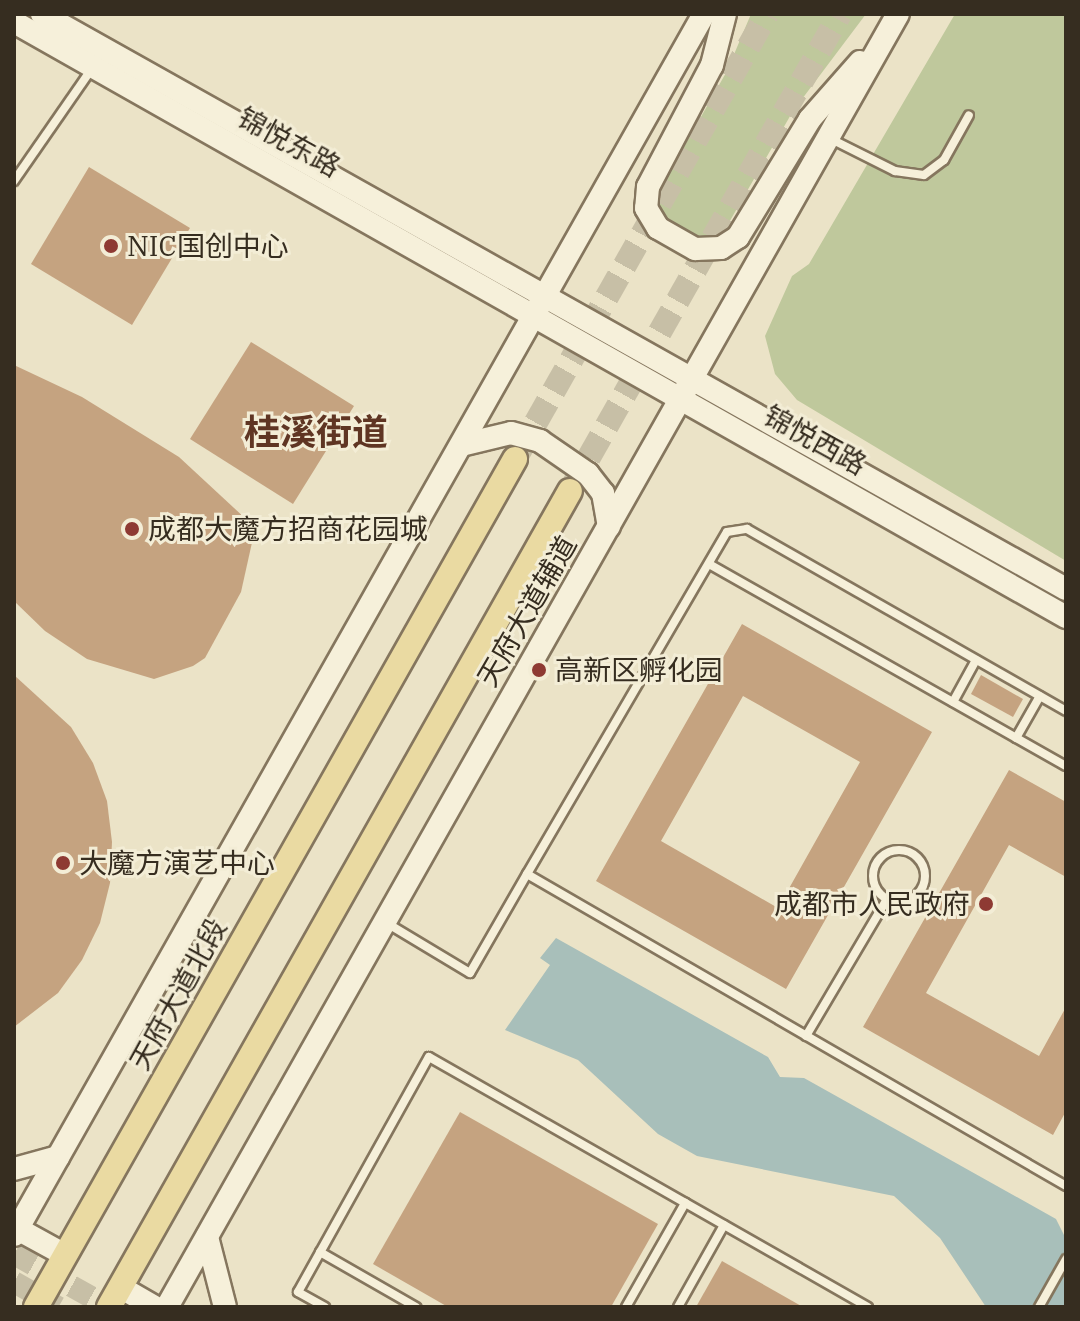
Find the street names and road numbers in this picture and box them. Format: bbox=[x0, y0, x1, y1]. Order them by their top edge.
street label: 锦悦东路 bbox=[232, 100, 346, 184]
street label: 锦悦西路 bbox=[758, 398, 872, 482]
street label: 天府大道辅道 bbox=[470, 530, 584, 692]
street label: 天府大道北段 bbox=[123, 912, 233, 1076]

